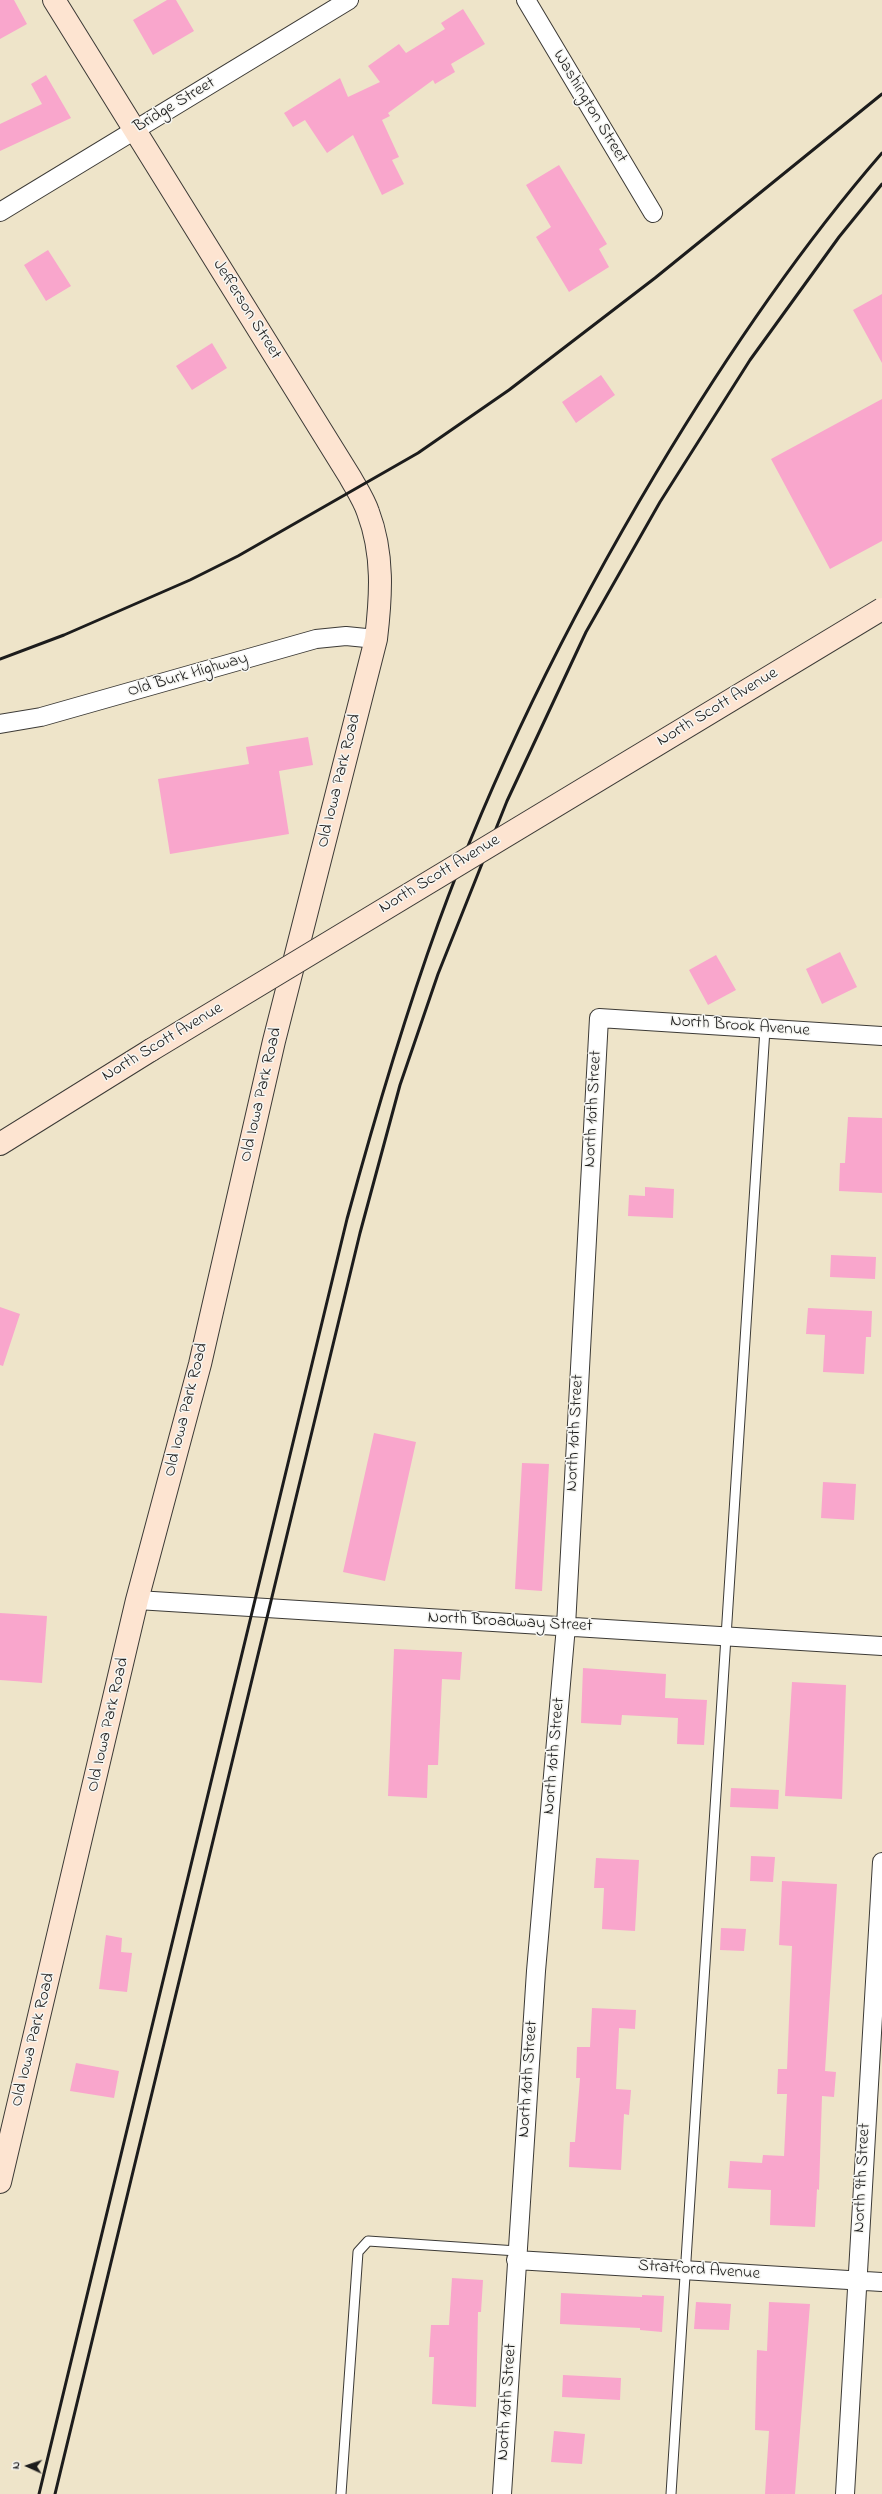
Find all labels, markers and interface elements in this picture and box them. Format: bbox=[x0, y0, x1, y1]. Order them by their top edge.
street label: Washington Street bbox=[547, 47, 631, 167]
street label: Bridge Street bbox=[130, 74, 220, 138]
street label: Jefferson Street bbox=[207, 256, 285, 364]
street label: Old Burk Highway bbox=[126, 649, 250, 703]
street label: North Scott Avenue bbox=[654, 664, 782, 752]
street label: Old Iowa Park Road bbox=[314, 712, 366, 850]
street label: North Scott Avenue bbox=[376, 831, 504, 919]
street label: North Scott Avenue bbox=[99, 999, 227, 1087]
street label: North Brook Avenue bbox=[669, 1012, 811, 1042]
street label: Old Iowa Park Road bbox=[237, 1026, 287, 1164]
street label: North 10th Street bbox=[581, 1050, 607, 1168]
street label: Old Iowa Park Road bbox=[161, 1341, 213, 1479]
street label: North 10th Street bbox=[563, 1374, 589, 1492]
street label: North Broadway Street bbox=[427, 1609, 593, 1637]
street label: Old Iowa Park Road bbox=[84, 1656, 134, 1794]
street label: North 10th Street bbox=[540, 1697, 570, 1815]
street label: Old Iowa Park Road bbox=[8, 1971, 60, 2109]
street label: North 10th Street bbox=[515, 2020, 543, 2138]
street label: North 9th Street bbox=[850, 2123, 876, 2233]
street label: Stratford Avenue bbox=[637, 2257, 761, 2285]
street label: North 10th Street bbox=[494, 2343, 522, 2461]
north arrow bbox=[8, 2446, 48, 2486]
text: N bbox=[8, 2461, 24, 2470]

